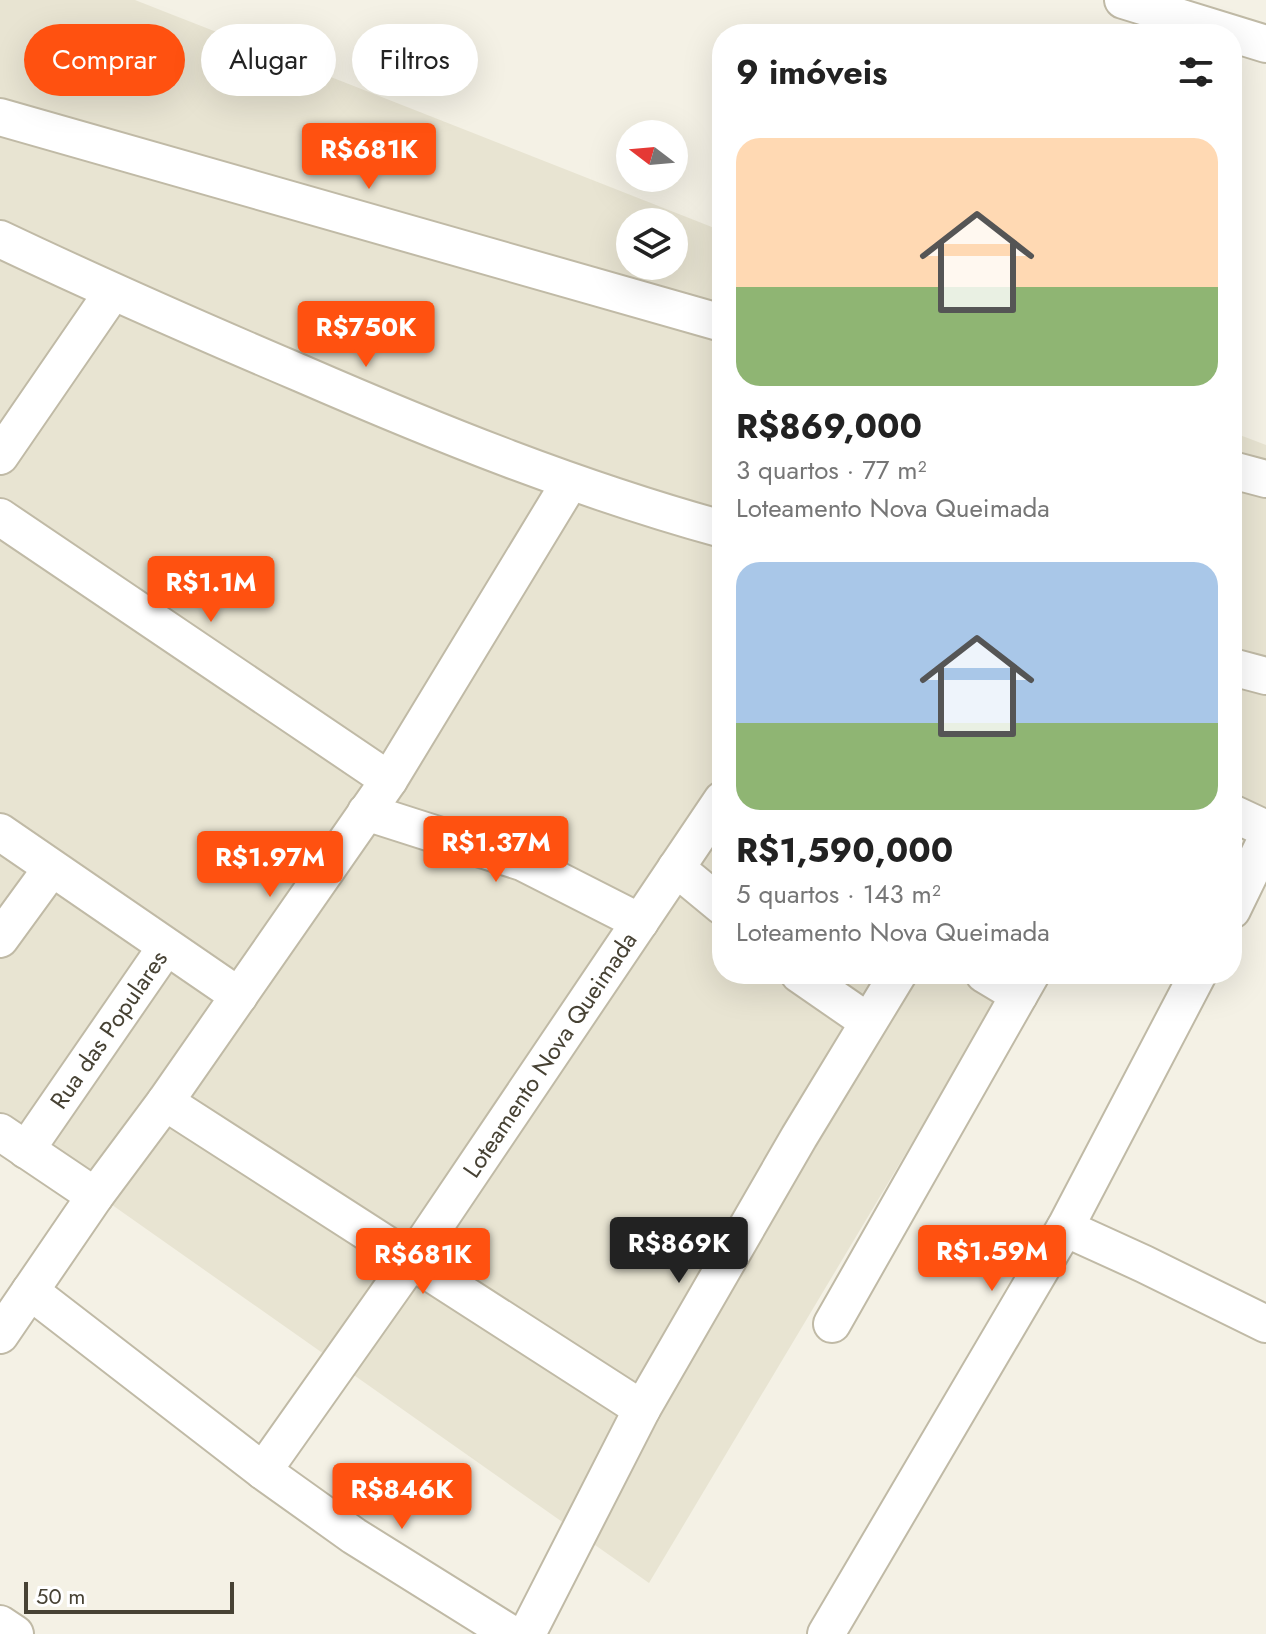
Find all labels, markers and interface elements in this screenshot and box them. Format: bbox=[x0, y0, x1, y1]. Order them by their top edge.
chip: Comprar bbox=[24, 24, 185, 96]
chip: Alugar bbox=[201, 24, 336, 96]
chip: Filtros bbox=[352, 24, 478, 96]
text: 9 imóveis bbox=[736, 48, 888, 97]
icon: filters bbox=[1174, 50, 1218, 94]
north arrow bbox=[616, 120, 688, 192]
map controls bbox=[616, 120, 688, 280]
pin: R$681K bbox=[304, 123, 434, 191]
text: R$681K bbox=[320, 130, 418, 168]
icon: home bbox=[905, 190, 1049, 334]
button: layers bbox=[616, 208, 688, 280]
pin: R$750K bbox=[301, 301, 431, 369]
text: R$750K bbox=[316, 308, 416, 346]
text: R$869,000 bbox=[736, 402, 922, 451]
text: 3 quartos · 77 m² bbox=[736, 451, 927, 489]
text: Loteamento Nova Queimada bbox=[736, 489, 1050, 527]
pin: R$1.1M bbox=[146, 556, 276, 624]
text: R$1.1M bbox=[165, 563, 257, 601]
icon: home bbox=[905, 614, 1049, 758]
pin: R$1.37M bbox=[422, 816, 570, 884]
text: R$1.37M bbox=[441, 823, 551, 861]
text: R$1,590,000 bbox=[736, 826, 953, 875]
pin: R$1.97M bbox=[196, 831, 344, 899]
text: R$1.97M bbox=[215, 838, 325, 876]
text: 5 quartos · 143 m² bbox=[736, 875, 941, 913]
text: Loteamento Nova Queimada bbox=[736, 913, 1050, 951]
street label: Loteamento Nova Queimada bbox=[454, 925, 645, 1185]
street label: Rua das Populares bbox=[41, 943, 176, 1116]
pin: R$869K bbox=[614, 1217, 744, 1285]
text: R$869K bbox=[628, 1224, 730, 1262]
pin: R$1.59M bbox=[918, 1225, 1066, 1293]
pin: R$681K bbox=[358, 1228, 488, 1296]
text: R$1.59M bbox=[936, 1232, 1048, 1270]
text: R$681K bbox=[374, 1235, 472, 1273]
pin: R$846K bbox=[337, 1463, 467, 1531]
text: R$846K bbox=[350, 1470, 454, 1508]
scale bar bbox=[24, 1578, 234, 1614]
text: 50 m bbox=[36, 1580, 85, 1612]

